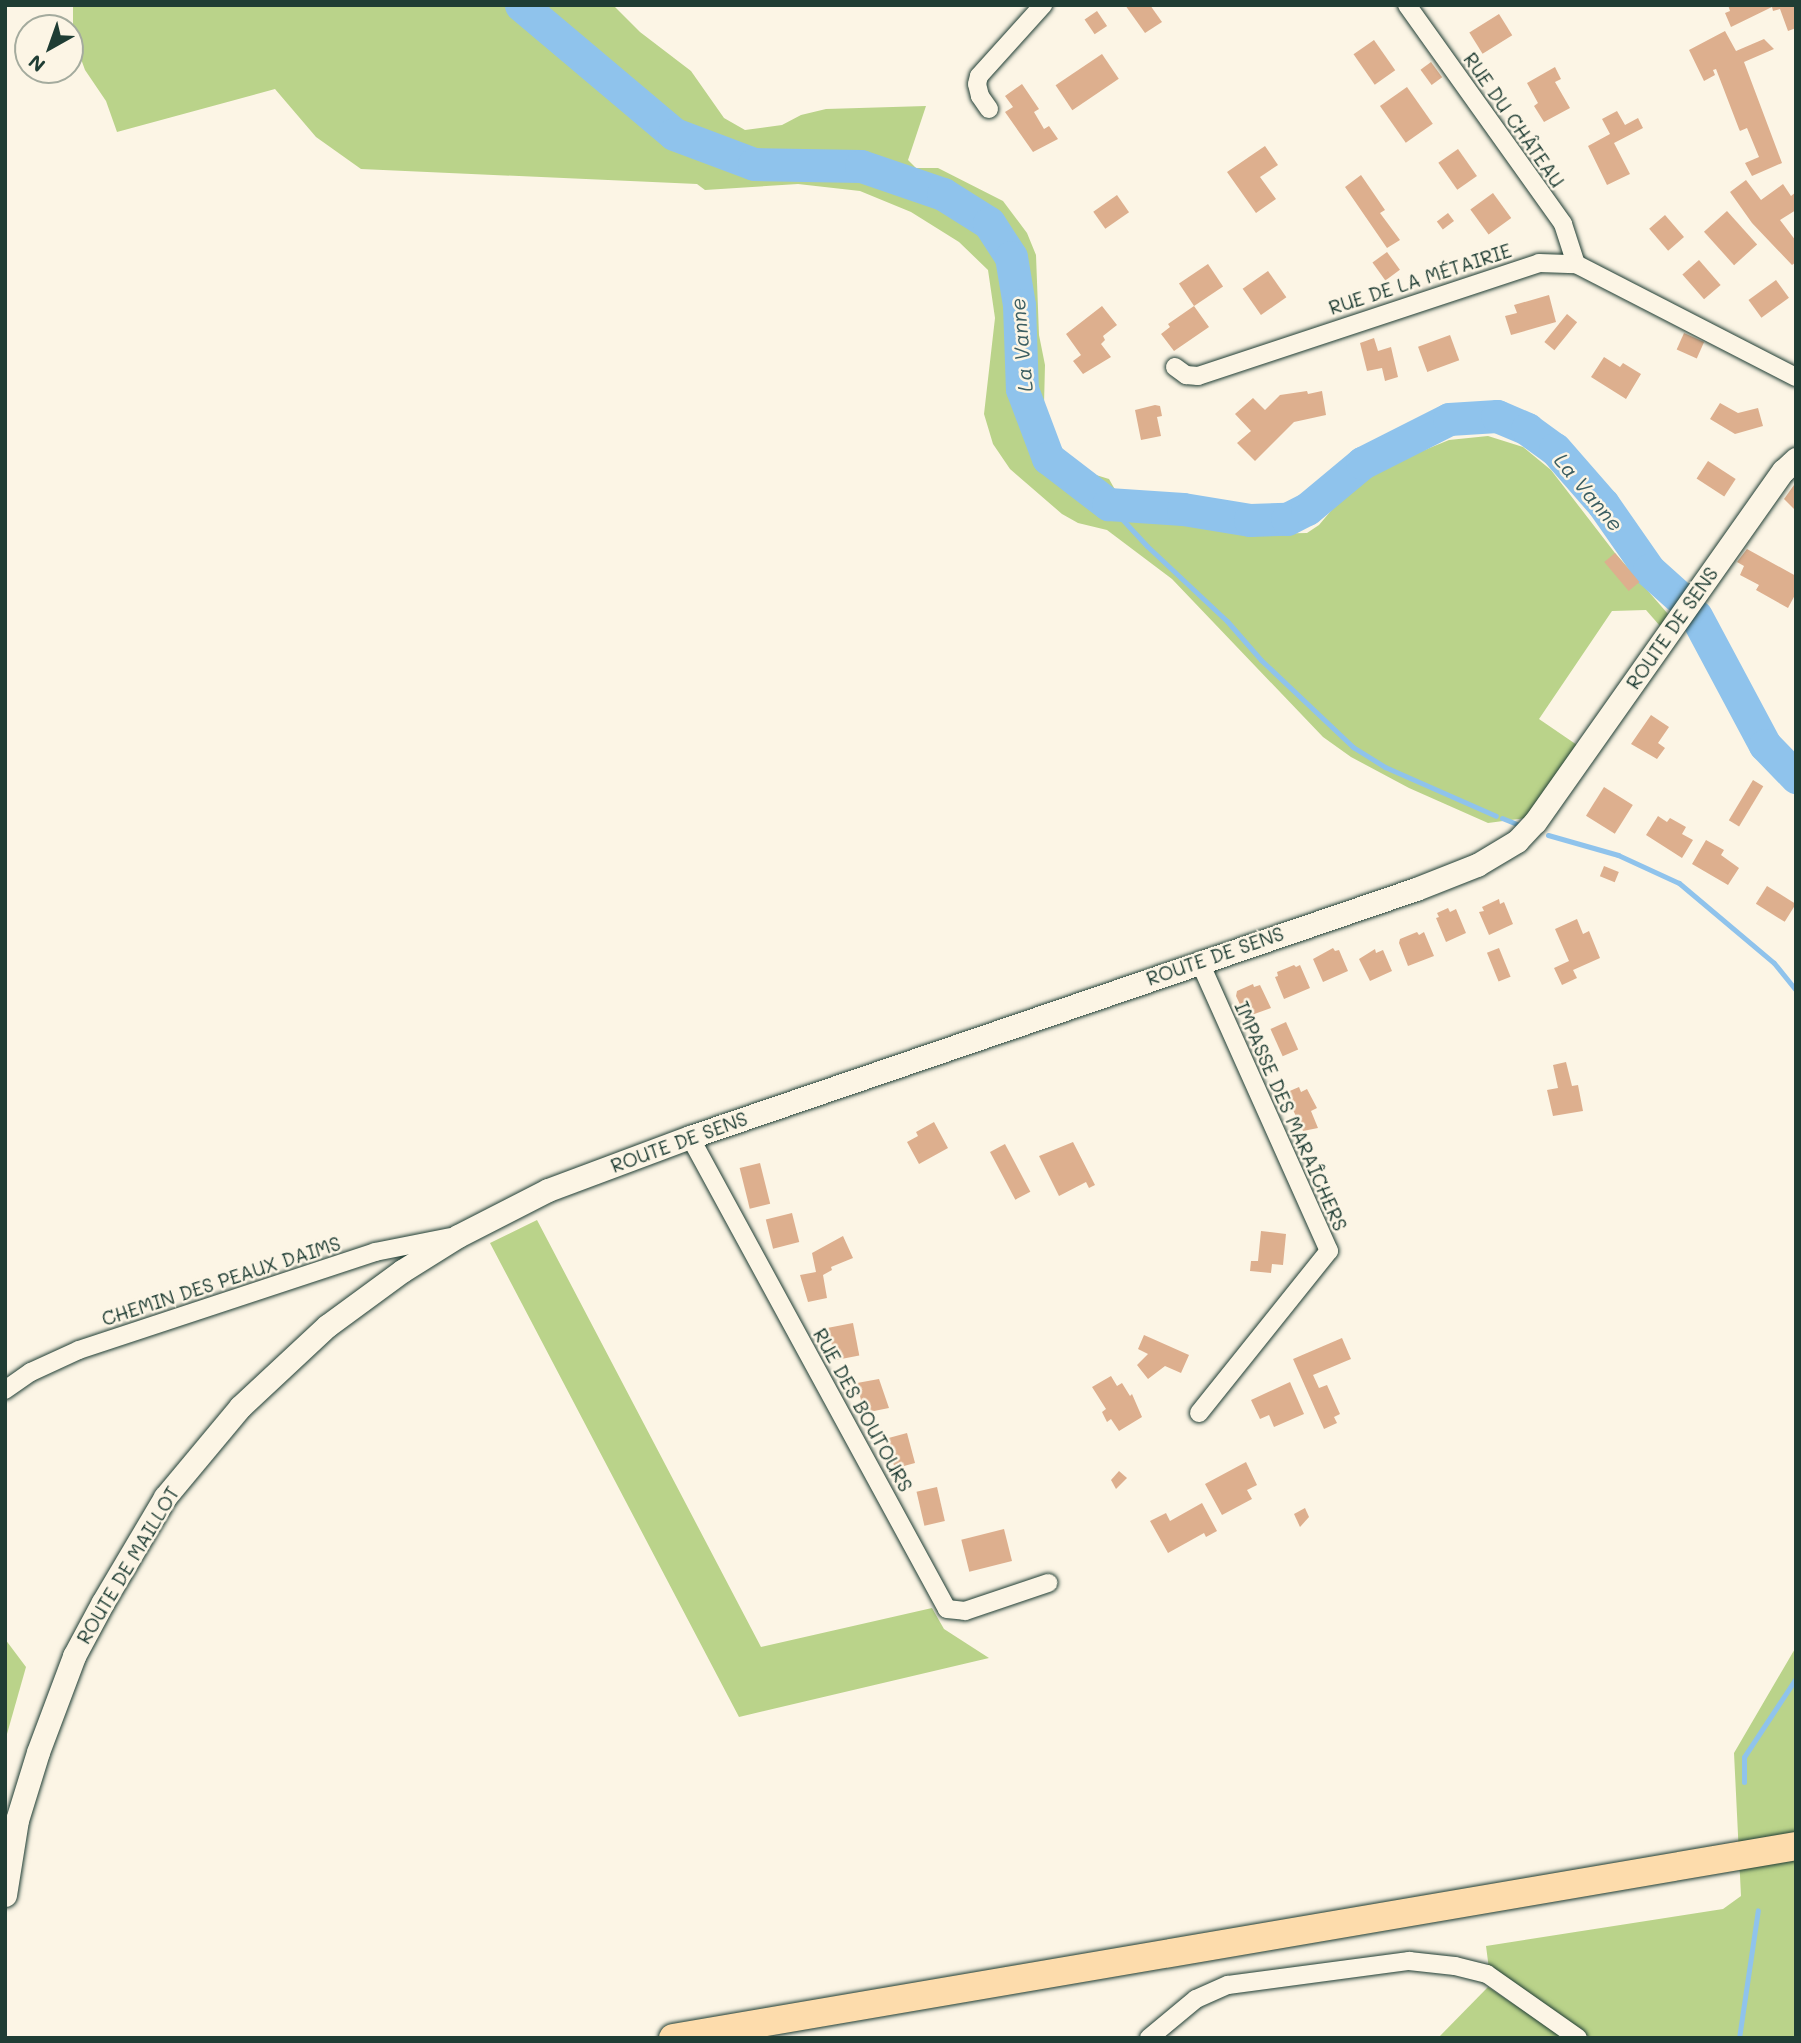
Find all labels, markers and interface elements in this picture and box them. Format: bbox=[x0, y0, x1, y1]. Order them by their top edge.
north arrow bbox=[14, 14, 84, 84]
street label: RUE DU CHÂTEAU bbox=[1459, 48, 1569, 192]
text: N bbox=[23, 50, 50, 78]
street label: RUE DE LA MÉTAIRIE bbox=[1326, 239, 1514, 319]
water label: La Vanne bbox=[1004, 297, 1038, 393]
water label: La Vanne bbox=[1549, 448, 1629, 536]
street label: ROUTE DE SENS bbox=[1621, 563, 1723, 693]
street label: ROUTE DE SENS bbox=[1143, 922, 1287, 990]
street label: IMPASSE DES MARAÎCHERS bbox=[1230, 998, 1352, 1234]
street label: ROUTE DE SENS bbox=[608, 1107, 750, 1177]
street label: CHEMIN DES PEAUX DAIMS bbox=[99, 1232, 343, 1330]
street label: RUE DES BOUTOURS bbox=[809, 1324, 917, 1496]
street label: ROUTE DE MAILLOT bbox=[72, 1482, 184, 1648]

